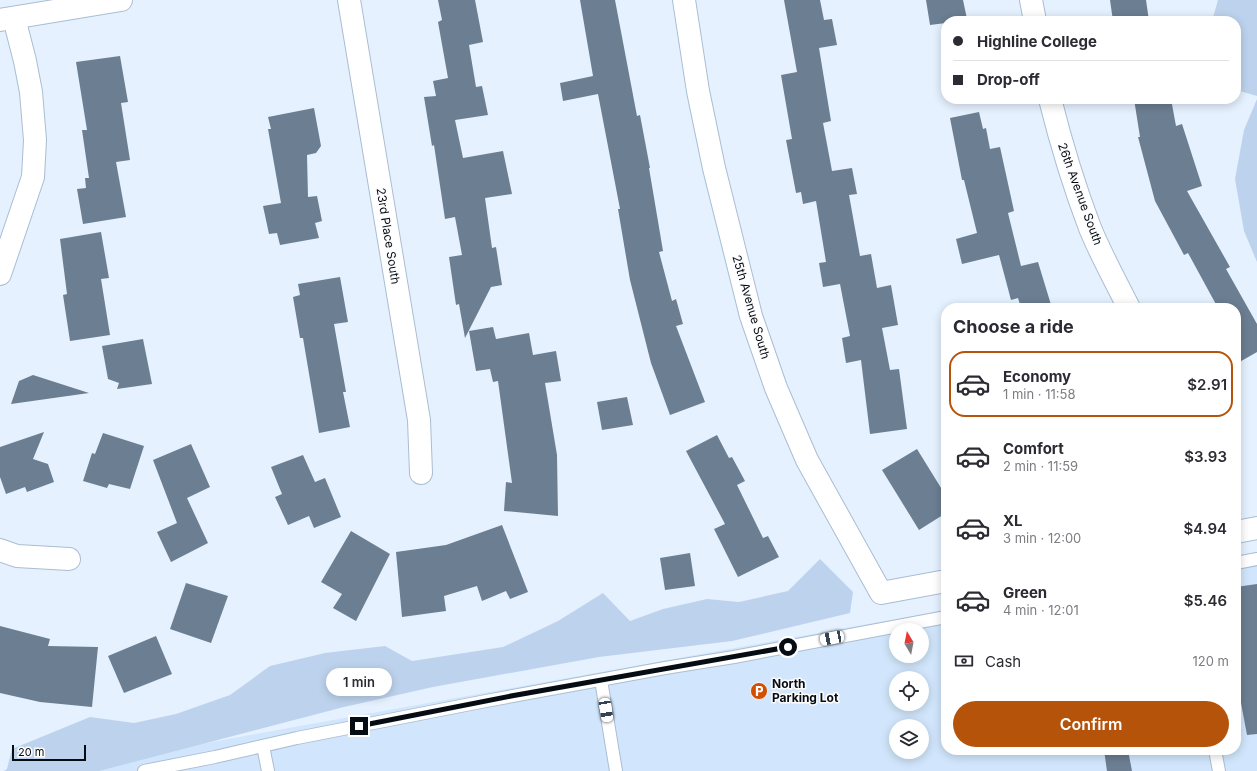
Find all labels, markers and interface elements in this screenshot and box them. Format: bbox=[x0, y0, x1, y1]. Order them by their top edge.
text: Highline College bbox=[977, 32, 1097, 51]
text: Drop-off bbox=[977, 70, 1040, 89]
street label: 26th Avenue South bbox=[1055, 141, 1106, 247]
street label: 23rd Place South bbox=[373, 187, 404, 285]
street label: 25th Avenue South bbox=[729, 253, 774, 361]
text: Choose a ride bbox=[953, 316, 1074, 337]
icon: car bbox=[955, 366, 991, 402]
text: Economy bbox=[1003, 367, 1071, 386]
text: $2.91 bbox=[1187, 375, 1227, 394]
text: 1 min · 11:58 bbox=[1003, 386, 1075, 402]
icon: car bbox=[955, 438, 991, 474]
text: Comfort bbox=[1003, 439, 1064, 458]
text: $3.93 bbox=[1184, 447, 1227, 466]
text: 2 min · 11:59 bbox=[1003, 458, 1078, 474]
icon: car bbox=[955, 510, 991, 546]
text: XL bbox=[1003, 511, 1023, 530]
text: $4.94 bbox=[1184, 519, 1227, 538]
text: 3 min · 12:00 bbox=[1003, 530, 1081, 546]
icon: car bbox=[955, 582, 991, 618]
text: Green bbox=[1003, 583, 1047, 602]
text: $5.46 bbox=[1184, 591, 1227, 610]
text: 4 min · 12:01 bbox=[1003, 602, 1079, 618]
north arrow bbox=[889, 623, 929, 663]
map controls bbox=[889, 623, 929, 759]
car bbox=[819, 630, 845, 646]
route start bbox=[779, 638, 797, 656]
icon: cash bbox=[953, 650, 975, 672]
text: Cash bbox=[985, 652, 1021, 671]
text: 120 m bbox=[1193, 653, 1229, 669]
callout: 1 min bbox=[326, 668, 392, 696]
button: locate bbox=[889, 671, 929, 711]
text: 1 min bbox=[343, 674, 375, 690]
place label: North Parking Lot bbox=[772, 676, 839, 705]
parking icon: North Parking Lot bbox=[749, 681, 769, 701]
car bbox=[598, 697, 614, 723]
button: Confirm bbox=[953, 701, 1229, 747]
route end bbox=[350, 717, 368, 735]
button: layers bbox=[889, 719, 929, 759]
scale bar bbox=[12, 743, 86, 762]
text: 20 m bbox=[18, 745, 44, 759]

